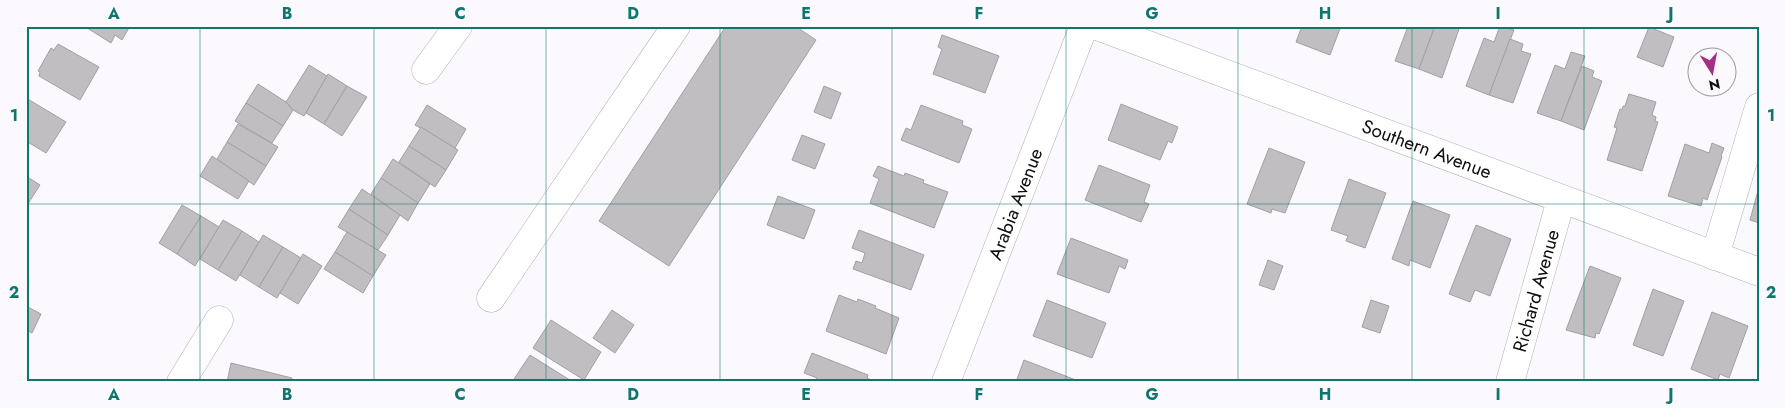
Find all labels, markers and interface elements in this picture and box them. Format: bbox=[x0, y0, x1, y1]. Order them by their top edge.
text: A bbox=[107, 2, 120, 25]
text: B bbox=[282, 2, 292, 25]
text: C bbox=[454, 2, 466, 25]
text: D bbox=[627, 2, 639, 25]
text: E bbox=[801, 2, 811, 25]
text: F bbox=[975, 2, 983, 25]
text: G bbox=[1145, 2, 1159, 25]
text: H bbox=[1319, 2, 1331, 25]
text: I bbox=[1495, 2, 1501, 25]
text: J bbox=[1665, 2, 1674, 25]
north arrow bbox=[1688, 48, 1738, 98]
text: N bbox=[1707, 74, 1722, 96]
text: 1 bbox=[10, 104, 18, 127]
text: 1 bbox=[1767, 104, 1775, 127]
street label: Southern Avenue bbox=[1358, 113, 1496, 186]
street label: Arabia Avenue bbox=[982, 144, 1050, 264]
street label: Richard Avenue bbox=[1506, 226, 1566, 355]
text: 2 bbox=[9, 281, 19, 304]
text: 2 bbox=[1766, 281, 1776, 304]
text: A bbox=[107, 383, 120, 406]
text: B bbox=[282, 383, 292, 406]
text: C bbox=[454, 383, 466, 406]
text: D bbox=[627, 383, 639, 406]
text: E bbox=[801, 383, 811, 406]
text: F bbox=[975, 383, 983, 406]
text: G bbox=[1145, 383, 1159, 406]
text: H bbox=[1319, 383, 1331, 406]
text: I bbox=[1495, 383, 1501, 406]
text: J bbox=[1665, 383, 1674, 406]

